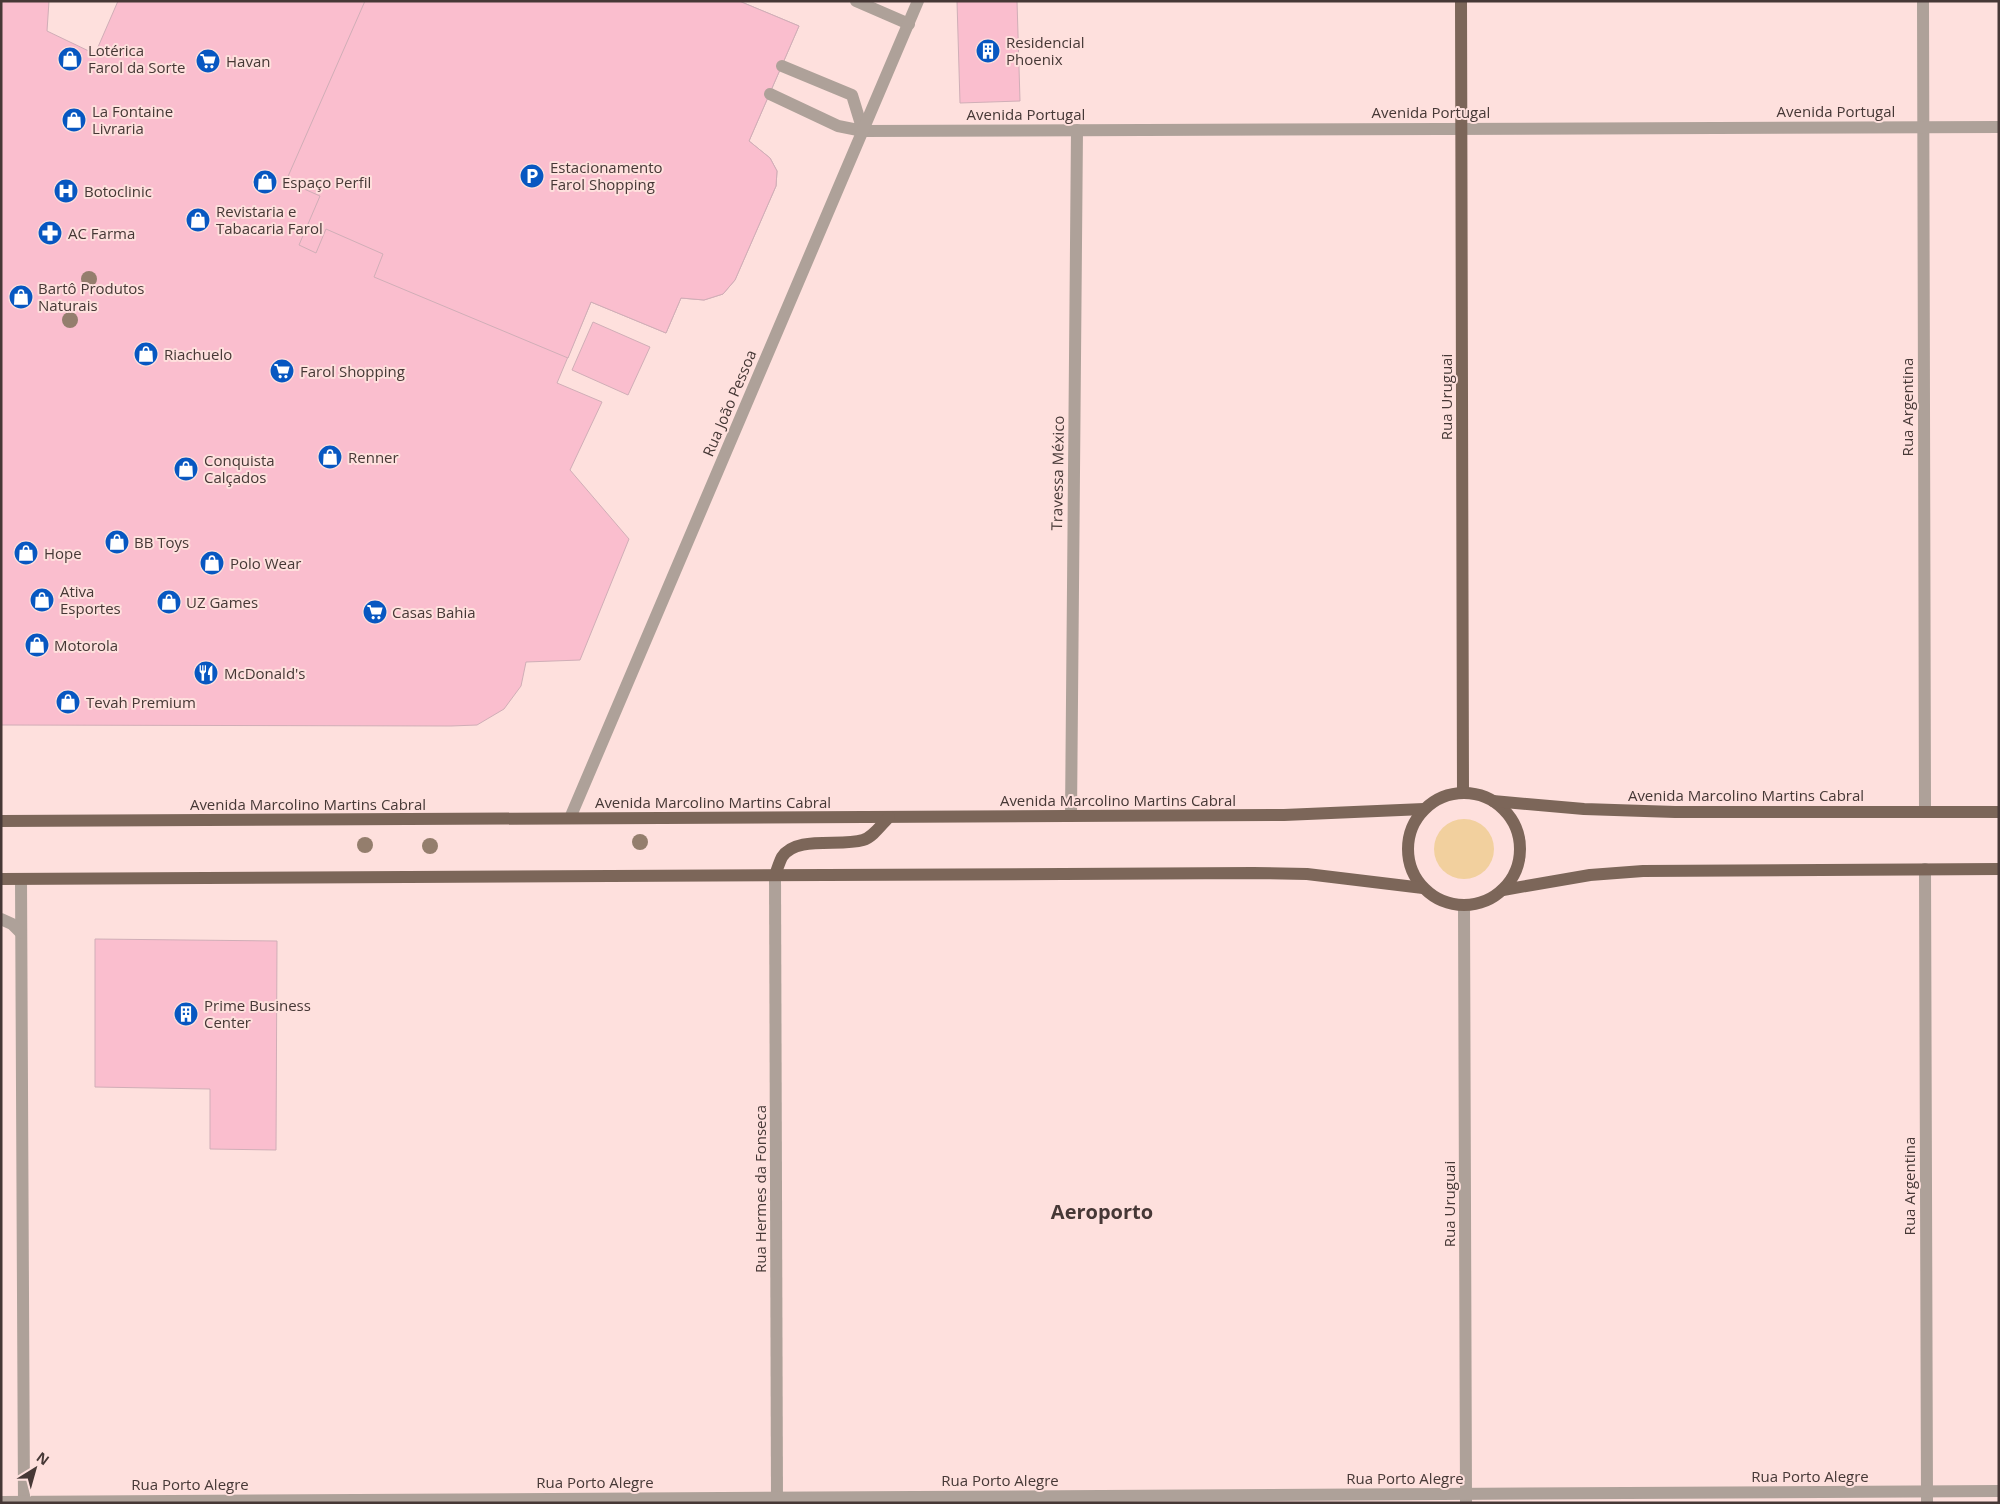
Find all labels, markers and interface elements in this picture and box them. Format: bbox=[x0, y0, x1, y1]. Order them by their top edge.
place label: Residencial Phoenix bbox=[1006, 32, 1085, 69]
building icon: Residencial Phoenix bbox=[975, 38, 1001, 64]
place label: Lotérica Farol da Sorte bbox=[88, 40, 185, 77]
shop icon: Lotérica Farol da Sorte bbox=[57, 46, 83, 72]
supermarket icon: Havan bbox=[195, 48, 221, 74]
place label: Havan bbox=[226, 51, 270, 71]
place label: La Fontaine Livraria bbox=[92, 101, 173, 138]
street label: Avenida Portugal bbox=[1777, 101, 1895, 121]
street label: Avenida Portugal bbox=[1372, 102, 1490, 122]
street label: Avenida Portugal bbox=[967, 104, 1085, 124]
shop icon: La Fontaine Livraria bbox=[61, 107, 87, 133]
place label: Estacionamento Farol Shopping bbox=[550, 157, 663, 194]
parking icon: Estacionamento Farol Shopping bbox=[519, 163, 545, 189]
shop icon: Espaço Perfil bbox=[252, 169, 278, 195]
place label: Espaço Perfil bbox=[282, 172, 371, 192]
hospital icon: Botoclinic bbox=[53, 178, 79, 204]
place label: Botoclinic bbox=[84, 181, 152, 201]
place label: Revistaria e Tabacaria Farol bbox=[216, 201, 323, 238]
shop icon: Revistaria e Tabacaria Farol bbox=[185, 207, 211, 233]
pharmacy icon: AC Farma bbox=[37, 220, 63, 246]
place label: AC Farma bbox=[68, 223, 135, 243]
place label: Bartô Produtos Naturais bbox=[38, 278, 145, 315]
shop icon: Bartô Produtos Naturais bbox=[8, 284, 34, 310]
shop icon: Riachuelo bbox=[133, 341, 159, 367]
place label: Riachuelo bbox=[164, 344, 232, 364]
street label: Rua João Pessoa bbox=[698, 347, 760, 459]
street label: Rua Uruguai bbox=[1436, 354, 1456, 440]
supermarket icon: Farol Shopping bbox=[269, 358, 295, 384]
street label: Rua Argentina bbox=[1897, 358, 1917, 456]
place label: Farol Shopping bbox=[300, 361, 405, 381]
street label: Travessa México bbox=[1046, 415, 1068, 531]
shop icon: Renner bbox=[317, 444, 343, 470]
place label: Renner bbox=[348, 447, 399, 467]
place label: Conquista Calçados bbox=[204, 450, 275, 487]
shop icon: Conquista Calçados bbox=[173, 456, 199, 482]
shop icon: BB Toys bbox=[104, 529, 130, 555]
place label: BB Toys bbox=[134, 532, 189, 552]
shop icon: Hope bbox=[13, 540, 39, 566]
place label: Hope bbox=[44, 543, 82, 563]
shop icon: Polo Wear bbox=[199, 550, 225, 576]
place label: Polo Wear bbox=[230, 553, 302, 573]
place label: Ativa Esportes bbox=[60, 581, 121, 618]
shop icon: Ativa Esportes bbox=[29, 587, 55, 613]
shop icon: UZ Games bbox=[156, 589, 182, 615]
place label: UZ Games bbox=[186, 592, 258, 612]
supermarket icon: Casas Bahia bbox=[362, 599, 388, 625]
place label: Casas Bahia bbox=[392, 602, 476, 622]
shop icon: Motorola bbox=[24, 632, 50, 658]
place label: Motorola bbox=[54, 635, 118, 655]
restaurant icon: McDonald's bbox=[193, 660, 219, 686]
place label: McDonald's bbox=[224, 663, 306, 683]
shop icon: Tevah Premium bbox=[55, 689, 81, 715]
place label: Tevah Premium bbox=[86, 692, 196, 712]
street label: Avenida Marcolino Martins Cabral bbox=[1628, 785, 1864, 805]
street label: Avenida Marcolino Martins Cabral bbox=[1000, 790, 1236, 810]
street label: Avenida Marcolino Martins Cabral bbox=[595, 792, 831, 812]
street label: Avenida Marcolino Martins Cabral bbox=[190, 794, 426, 814]
place label: Prime Business Center bbox=[204, 995, 311, 1032]
building icon: Prime Business Center bbox=[173, 1001, 199, 1027]
street label: Rua Hermes da Fonseca bbox=[750, 1105, 770, 1273]
street label: Rua Argentina bbox=[1899, 1137, 1919, 1235]
street label: Rua Uruguai bbox=[1439, 1161, 1459, 1247]
district label: Aeroporto bbox=[1051, 1198, 1153, 1225]
north arrow bbox=[10, 1444, 60, 1494]
text: N bbox=[33, 1447, 53, 1469]
street label: Rua Porto Alegre bbox=[1751, 1466, 1869, 1486]
street label: Rua Porto Alegre bbox=[1346, 1468, 1464, 1488]
street label: Rua Porto Alegre bbox=[941, 1470, 1059, 1490]
street label: Rua Porto Alegre bbox=[536, 1472, 654, 1492]
street label: Rua Porto Alegre bbox=[131, 1474, 249, 1494]

